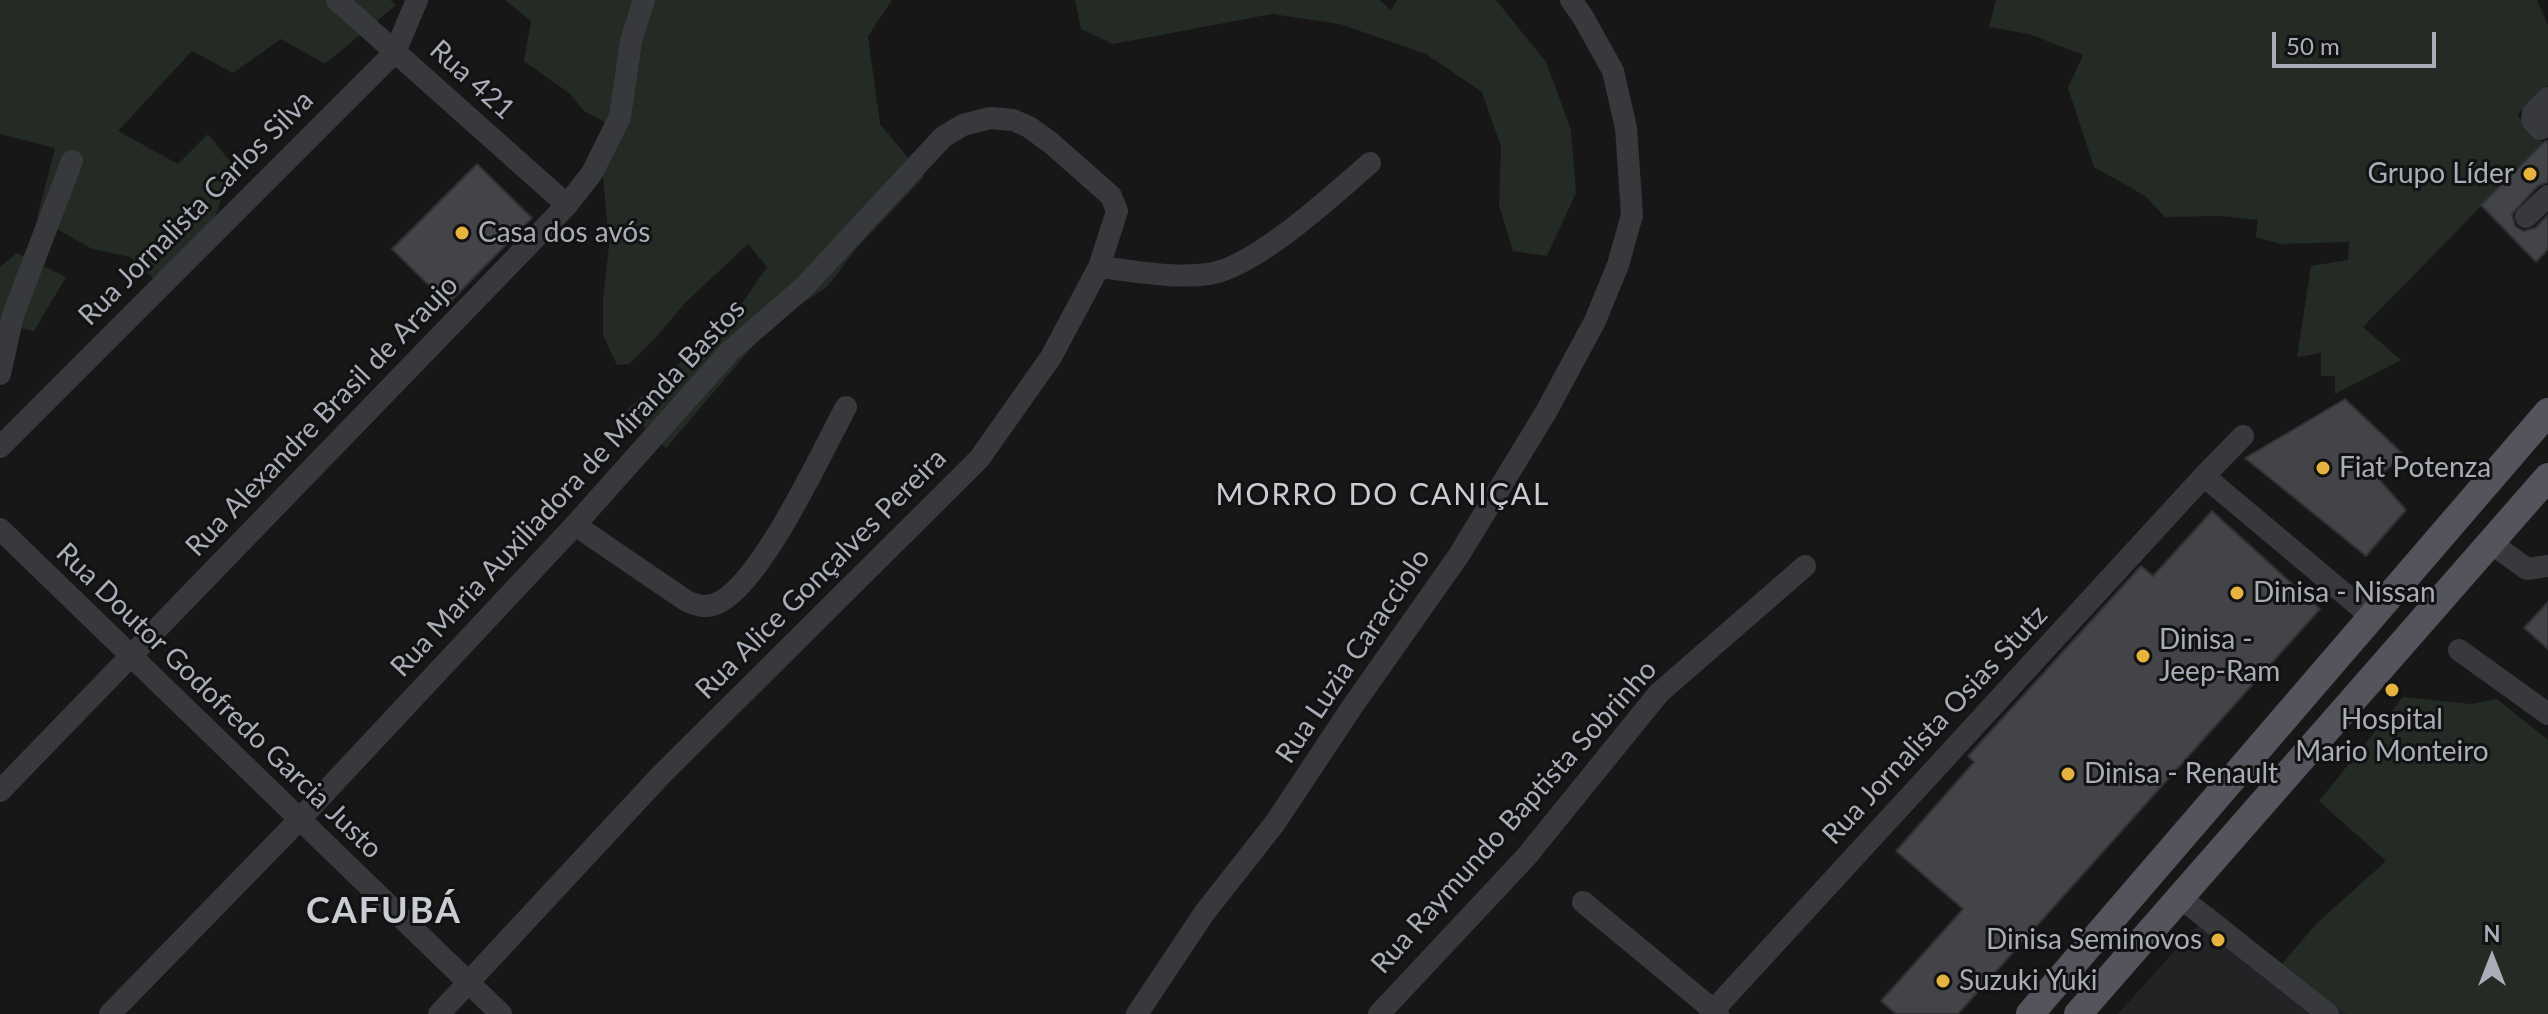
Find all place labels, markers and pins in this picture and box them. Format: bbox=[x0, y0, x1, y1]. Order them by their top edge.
place label: Grupo Líder bbox=[2367, 157, 2514, 191]
marker: Grupo Líder bbox=[2521, 165, 2539, 183]
place label: Casa dos avós bbox=[478, 216, 650, 250]
marker: Casa dos avós bbox=[453, 224, 471, 242]
place label: Fiat Potenza bbox=[2339, 451, 2491, 485]
marker: Fiat Potenza bbox=[2314, 459, 2332, 477]
place label: Dinisa - Nissan bbox=[2253, 576, 2436, 610]
marker: Dinisa - Nissan bbox=[2228, 584, 2246, 602]
place label: Dinisa - Jeep-Ram bbox=[2159, 623, 2280, 689]
marker: Dinisa - Jeep-Ram bbox=[2134, 647, 2152, 665]
marker: Hospital Mario Monteiro bbox=[2383, 681, 2401, 699]
place label: Hospital Mario Monteiro bbox=[2295, 703, 2489, 769]
place label: Dinisa - Renault bbox=[2084, 757, 2278, 791]
marker: Dinisa - Renault bbox=[2059, 765, 2077, 783]
place label: Dinisa Seminovos bbox=[1986, 923, 2202, 957]
marker: Dinisa Seminovos bbox=[2209, 931, 2227, 949]
place label: Suzuki Yuki bbox=[1959, 964, 2098, 998]
marker: Suzuki Yuki bbox=[1934, 972, 1952, 990]

